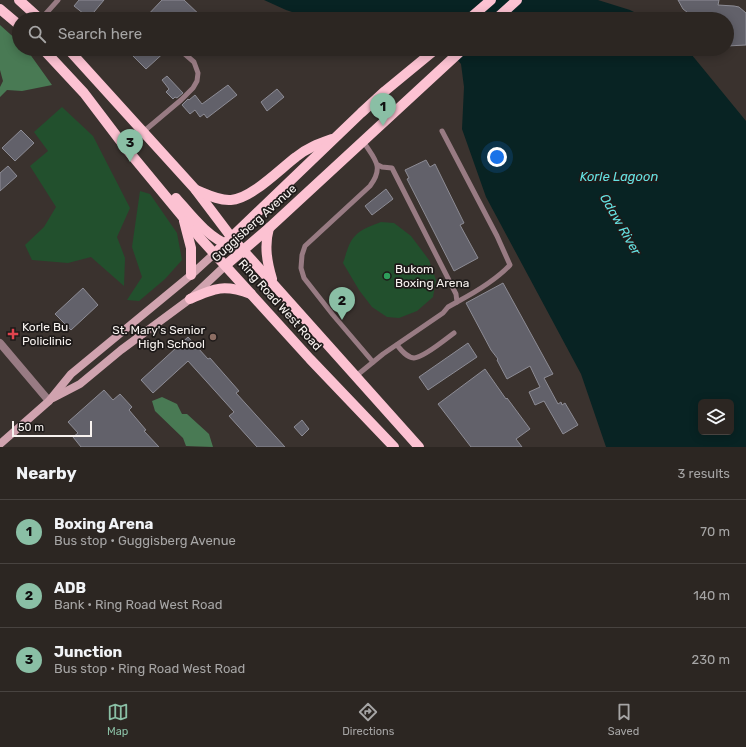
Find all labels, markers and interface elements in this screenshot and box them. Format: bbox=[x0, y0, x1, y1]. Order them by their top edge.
search box bbox=[12, 12, 734, 56]
icon: search bbox=[26, 23, 48, 45]
text: Search here bbox=[58, 25, 142, 43]
pin: 1 bbox=[370, 93, 396, 126]
pin: 3 bbox=[117, 129, 143, 162]
your location bbox=[487, 147, 507, 167]
water label: Korle Lagoon bbox=[580, 169, 658, 185]
street label: Guggisberg Avenue bbox=[209, 181, 299, 265]
water label: Odaw River bbox=[597, 191, 645, 259]
street label: Ring Road West Road bbox=[235, 257, 325, 353]
place label: Bukom Boxing Arena bbox=[395, 262, 469, 290]
marker: Bukom Boxing Arena bbox=[382, 271, 392, 281]
pin: 2 bbox=[329, 287, 355, 320]
place label: Korle Bu Policlinic bbox=[22, 320, 72, 348]
place label: St. Mary's Senior High School bbox=[112, 323, 205, 351]
marker: Korle Bu Policlinic bbox=[7, 328, 19, 340]
marker: St. Mary's Senior High School bbox=[208, 332, 218, 342]
map controls bbox=[698, 399, 734, 435]
button: layers bbox=[698, 399, 734, 435]
scale bar bbox=[12, 419, 92, 438]
text: 50 m bbox=[18, 421, 44, 434]
text: Nearby bbox=[16, 463, 77, 483]
text: 3 results bbox=[678, 466, 730, 481]
text: Boxing Arena bbox=[54, 515, 153, 533]
text: 1 bbox=[26, 524, 32, 539]
text: 70 m bbox=[700, 524, 730, 539]
text: Bus stop · Guggisberg Avenue bbox=[54, 533, 236, 548]
text: ADB bbox=[54, 579, 86, 597]
text: 2 bbox=[25, 588, 33, 603]
text: 140 m bbox=[693, 588, 730, 603]
text: Bank · Ring Road West Road bbox=[54, 597, 222, 612]
text: Junction bbox=[54, 643, 122, 661]
text: 3 bbox=[25, 652, 33, 667]
text: 230 m bbox=[692, 652, 730, 667]
text: Bus stop · Ring Road West Road bbox=[54, 661, 245, 676]
tab: Map bbox=[107, 701, 129, 738]
tab: Directions bbox=[342, 701, 394, 738]
tab: Saved bbox=[608, 701, 639, 738]

